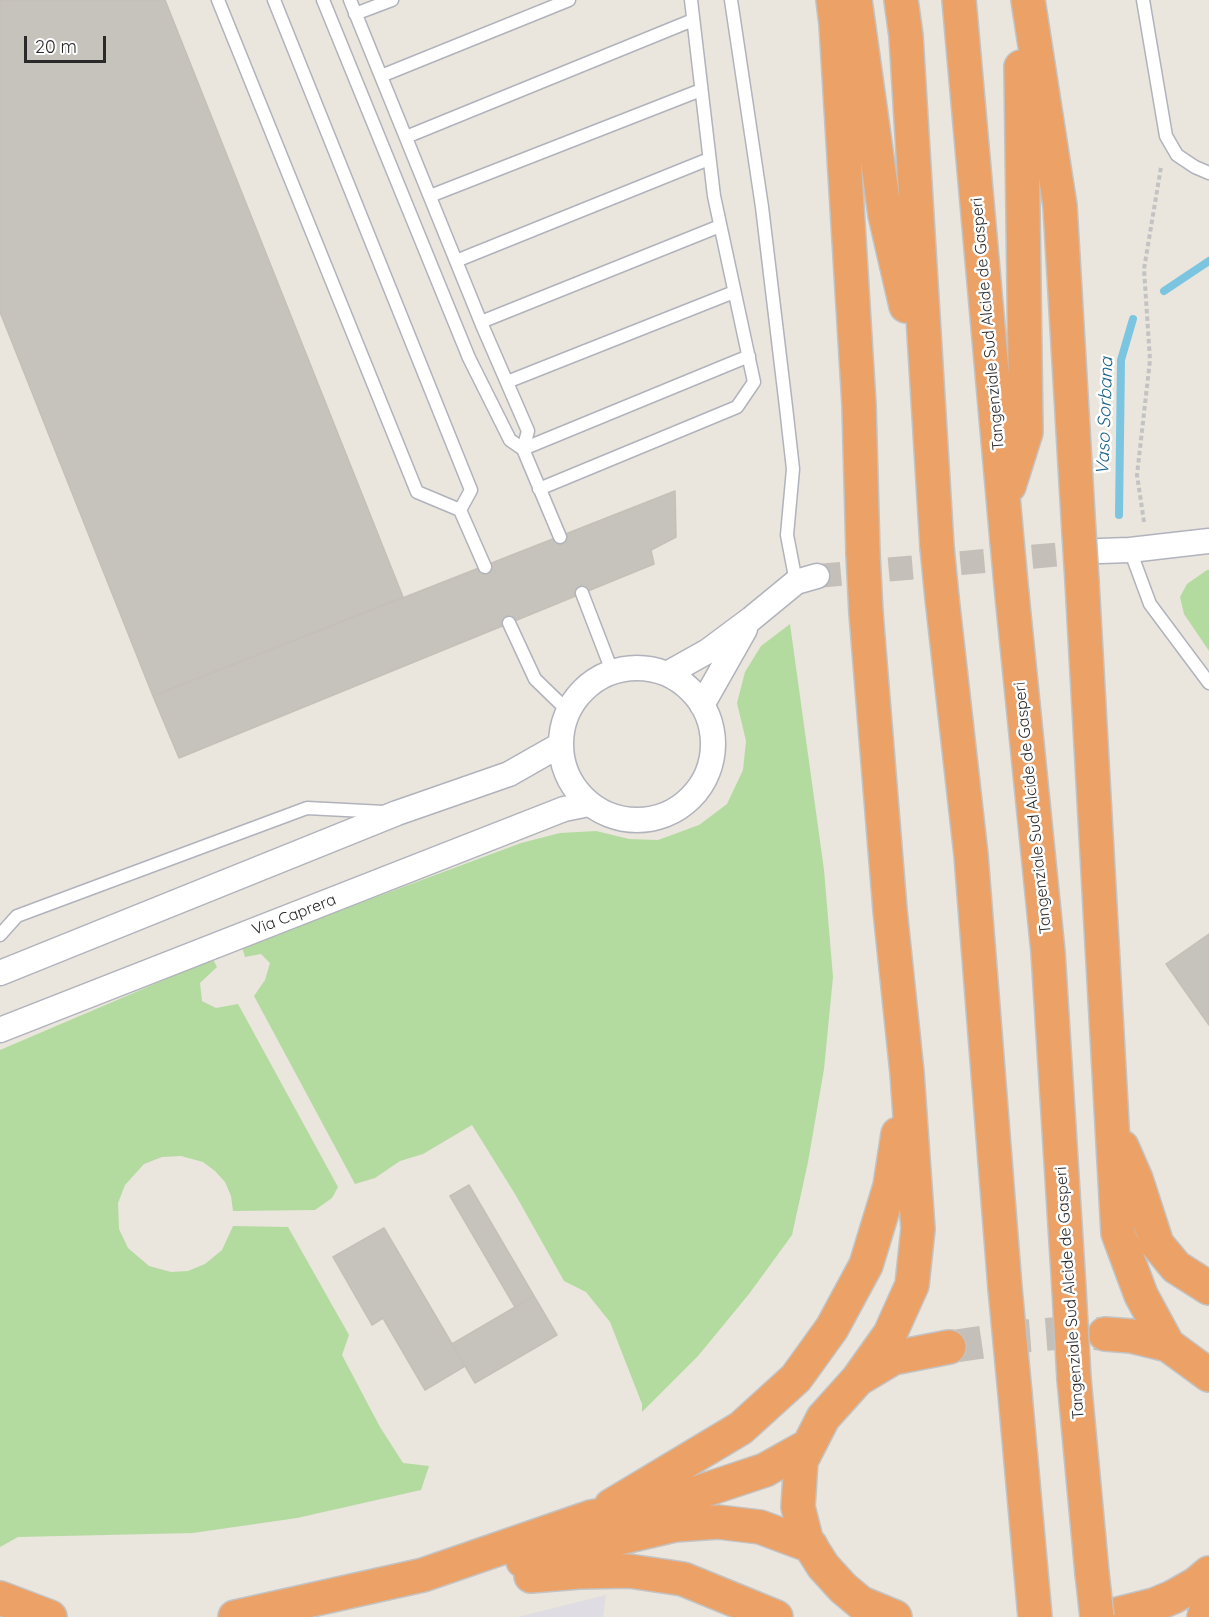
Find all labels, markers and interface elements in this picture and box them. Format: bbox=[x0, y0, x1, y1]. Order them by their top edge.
scale bar bbox=[27, 24, 110, 62]
text: 20 m bbox=[35, 35, 77, 58]
street label: Tangenziale Sud Alcide de Gasperi bbox=[967, 197, 1009, 451]
water label: Vaso Sorbana bbox=[1092, 357, 1118, 475]
street label: Tangenziale Sud Alcide de Gasperi bbox=[1010, 681, 1056, 935]
street label: Via Caprera bbox=[249, 890, 339, 940]
street label: Tangenziale Sud Alcide de Gasperi bbox=[1052, 1166, 1088, 1420]

